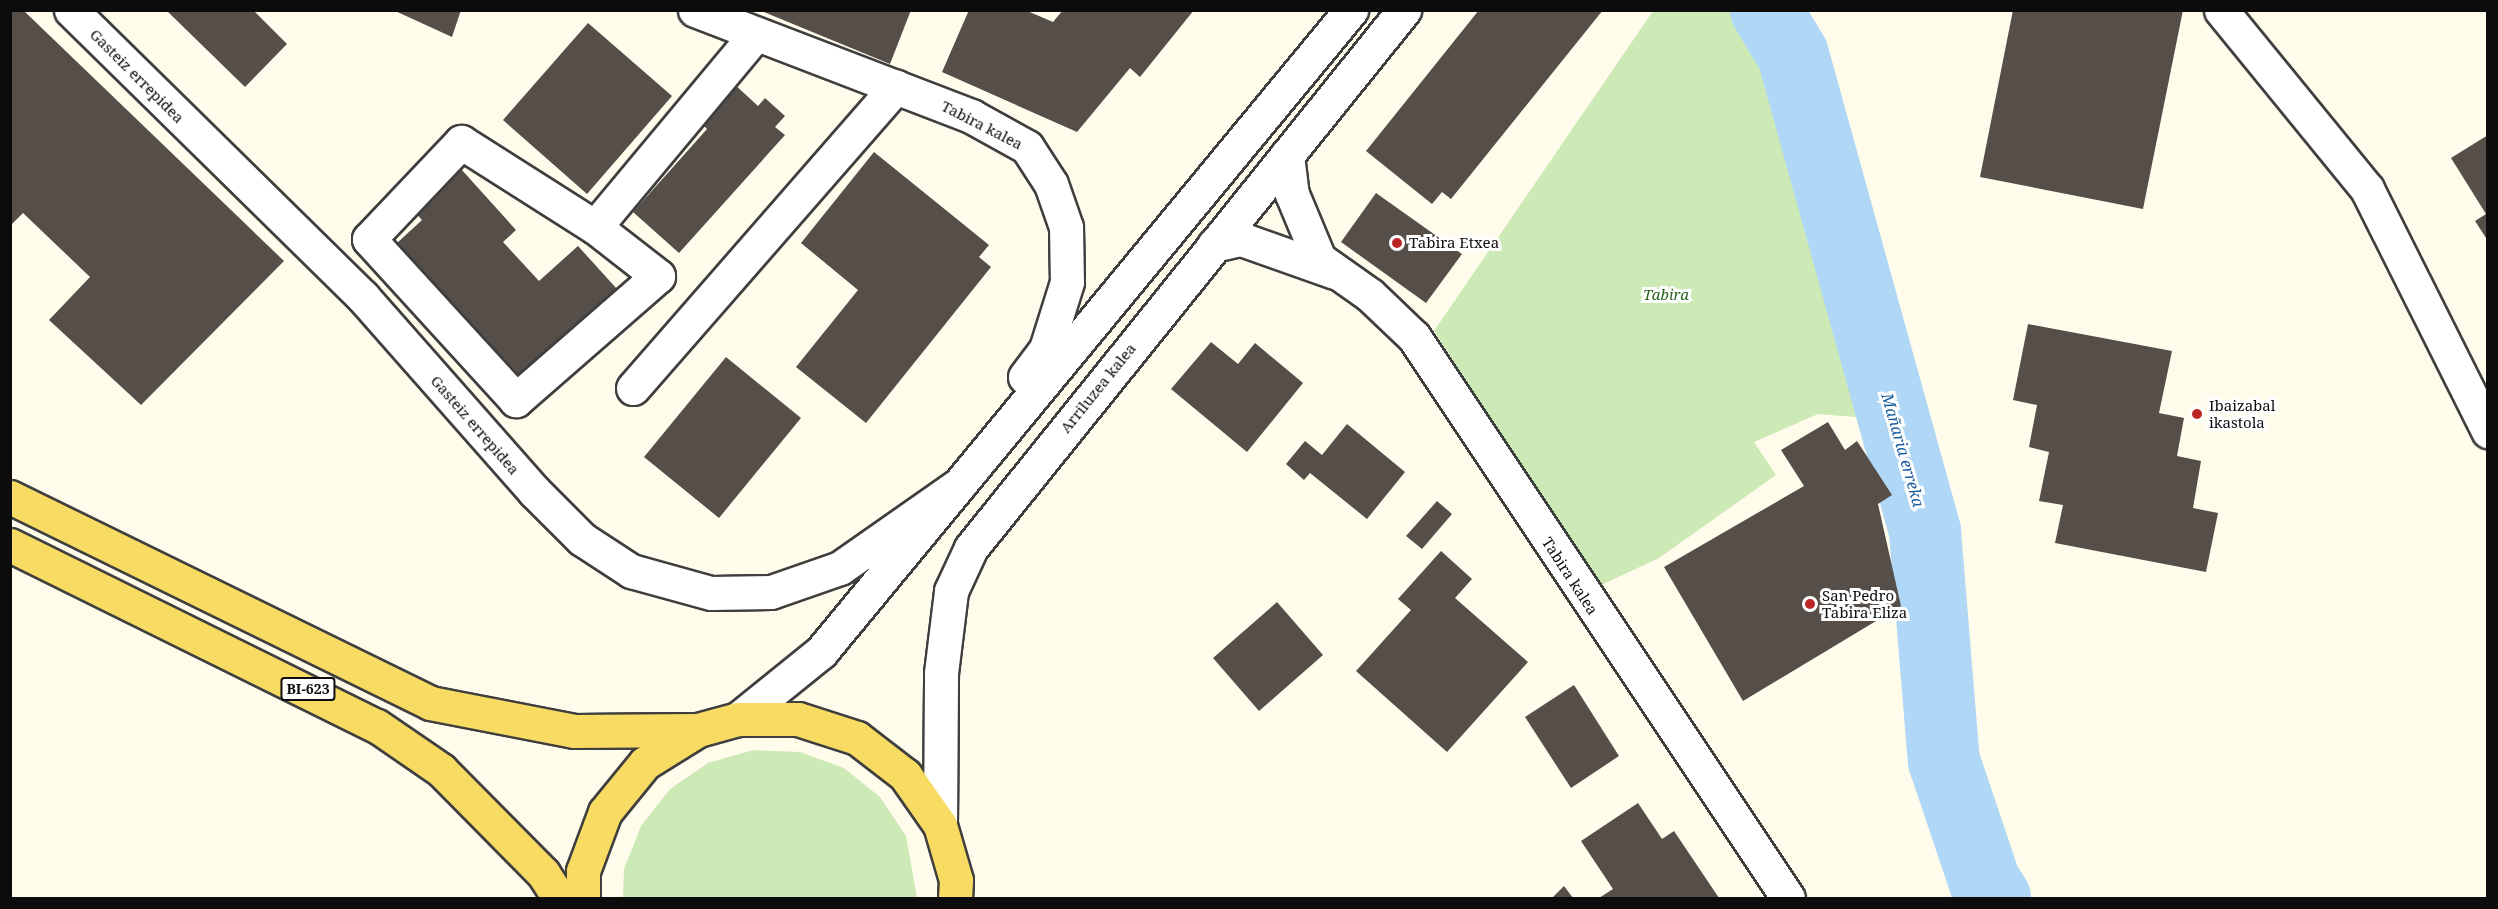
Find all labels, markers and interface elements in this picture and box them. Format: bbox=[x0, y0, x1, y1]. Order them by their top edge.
street label: Gasteiz errepidea bbox=[86, 25, 188, 127]
street label: Tabira kalea bbox=[938, 97, 1026, 153]
place label: Tabira Etxea bbox=[1409, 234, 1499, 252]
marker: Tabira Etxea bbox=[1390, 236, 1404, 250]
park label: Tabira bbox=[1643, 286, 1689, 304]
street label: Arriluzea kalea bbox=[1056, 340, 1140, 436]
street label: Gasteiz errepidea bbox=[427, 372, 523, 478]
water label: Mañaria erreka bbox=[1878, 391, 1928, 509]
place label: Ibaizabal ikastola bbox=[2209, 396, 2275, 431]
marker: Ibaizabal ikastola bbox=[2190, 407, 2204, 421]
street label: Tabira kalea bbox=[1538, 534, 1602, 618]
place label: San Pedro Tabira Eliza bbox=[1822, 586, 1907, 621]
marker: San Pedro Tabira Eliza bbox=[1803, 597, 1817, 611]
road number: BI-623 bbox=[280, 678, 336, 700]

